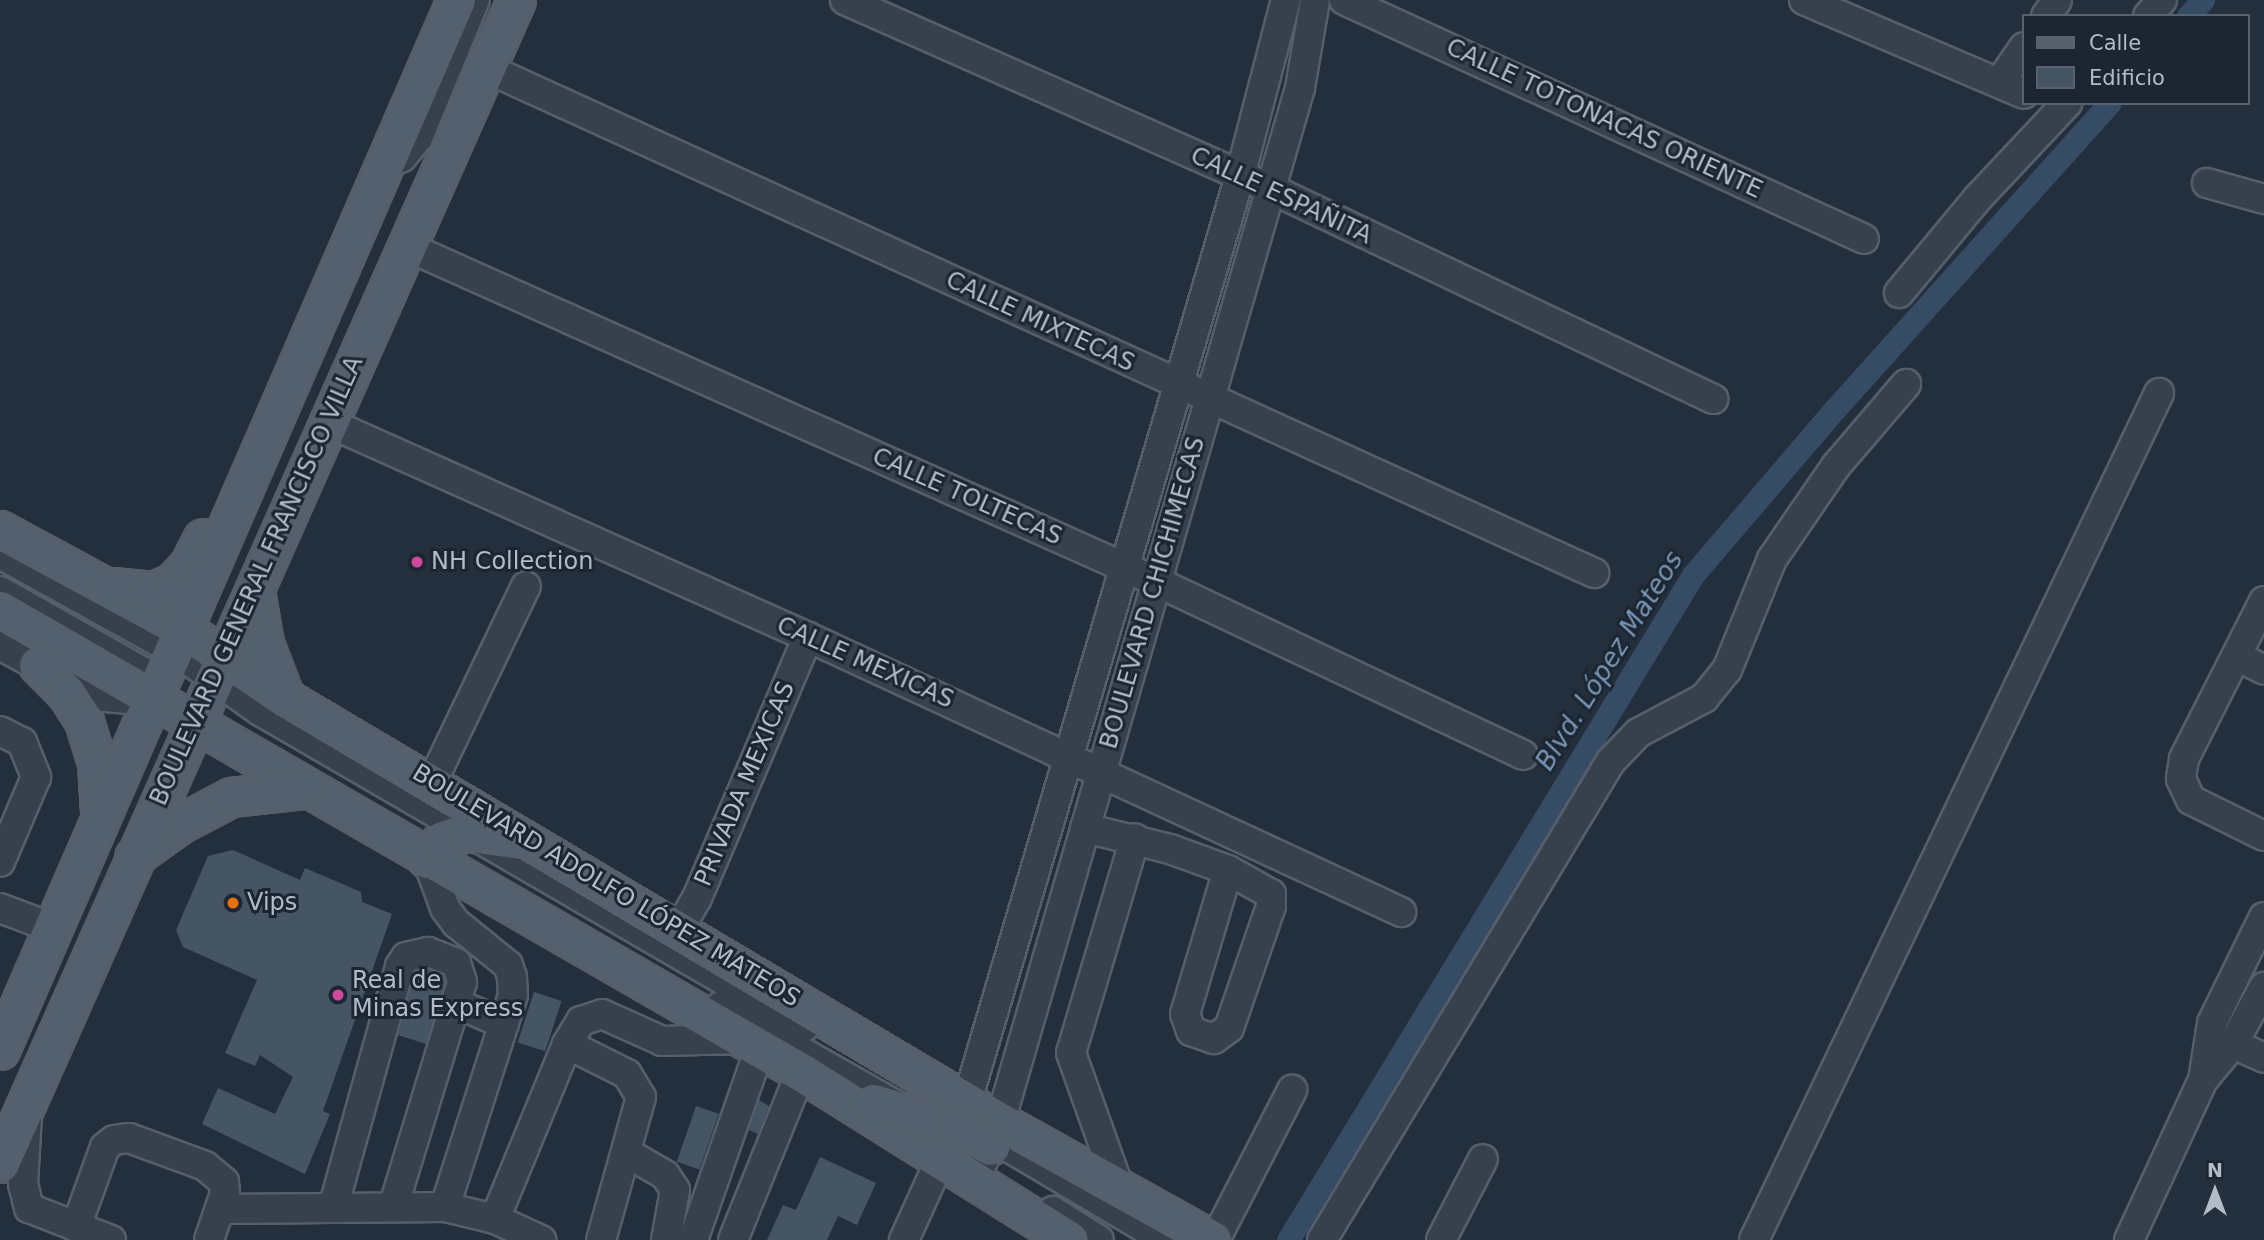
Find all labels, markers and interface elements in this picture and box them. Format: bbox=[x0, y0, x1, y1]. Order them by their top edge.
legend bbox=[2022, 14, 2250, 105]
text: Calle bbox=[2089, 31, 2141, 55]
street label: CALLE TOTONACAS ORIENTE bbox=[1441, 33, 1767, 205]
text: Edificio bbox=[2089, 66, 2165, 90]
street label: CALLE ESPAÑITA bbox=[1186, 141, 1376, 251]
street label: CALLE MIXTECAS bbox=[941, 266, 1139, 378]
street label: BOULEVARD GENERAL FRANCISCO VILLA bbox=[144, 352, 370, 810]
street label: BOULEVARD CHICHIMECAS bbox=[1095, 434, 1211, 752]
street label: CALLE TOLTECAS bbox=[868, 442, 1066, 552]
water label: Blvd. López Mateos bbox=[1530, 546, 1690, 776]
place label: NH Collection bbox=[431, 548, 593, 576]
marker: NH Collection bbox=[409, 554, 425, 570]
street label: CALLE MEXICAS bbox=[772, 611, 958, 715]
street label: PRIVADA MEXICAS bbox=[689, 677, 801, 891]
street label: BOULEVARD ADOLFO LÓPEZ MATEOS bbox=[407, 759, 805, 1013]
place label: Vips bbox=[247, 889, 297, 917]
marker: Vips bbox=[225, 895, 241, 911]
place label: Real de Minas Express bbox=[352, 967, 523, 1023]
marker: Real de Minas Express bbox=[330, 987, 346, 1003]
north arrow bbox=[2180, 1156, 2250, 1226]
text: N bbox=[2207, 1159, 2223, 1181]

